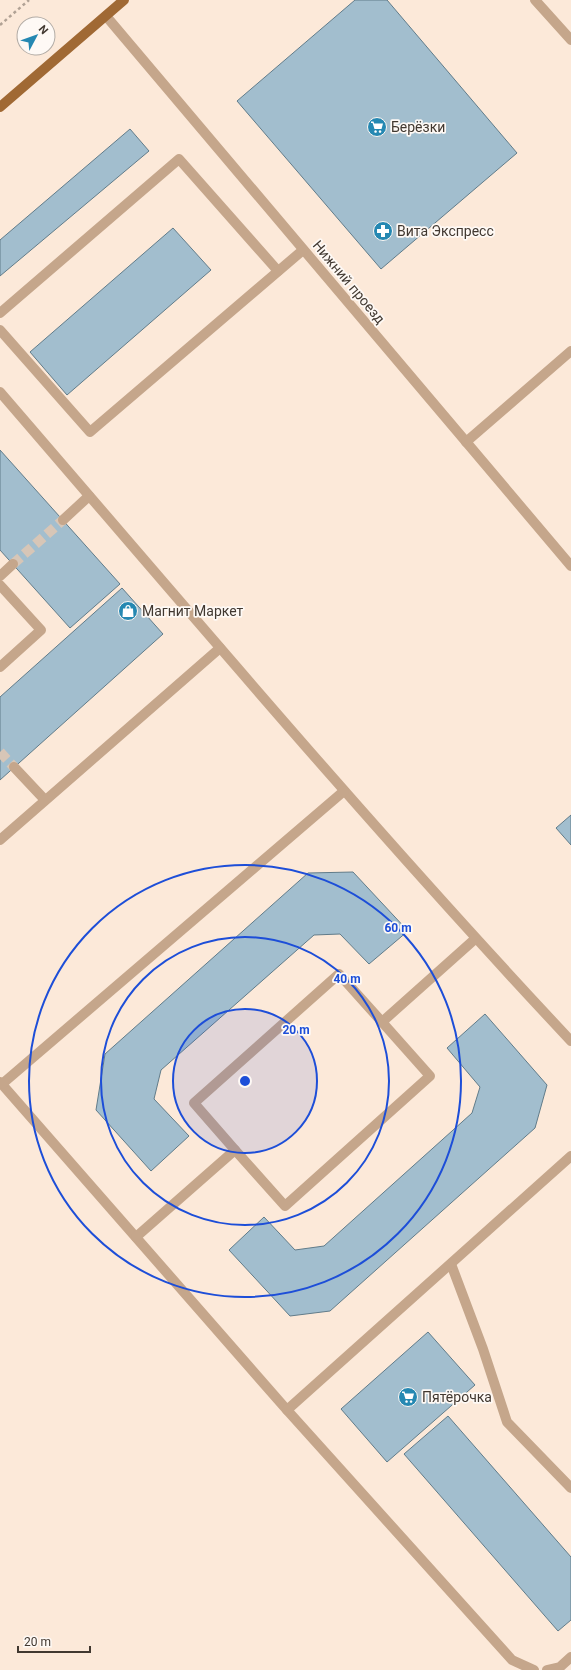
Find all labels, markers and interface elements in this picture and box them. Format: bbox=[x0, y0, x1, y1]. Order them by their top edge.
north arrow bbox=[16, 16, 56, 56]
text: N bbox=[36, 23, 51, 37]
supermarket icon: Берёзки bbox=[366, 116, 388, 138]
place label: Берёзки bbox=[391, 119, 445, 135]
pharmacy icon: Вита Экспресс bbox=[372, 220, 394, 242]
place label: Вита Экспресс bbox=[397, 223, 494, 239]
street label: Нижний проезд bbox=[310, 237, 389, 327]
shop icon: Магнит Маркет bbox=[117, 600, 139, 622]
place label: Магнит Маркет bbox=[142, 603, 244, 619]
text: 60 m bbox=[384, 921, 412, 935]
text: 40 m bbox=[333, 972, 361, 986]
text: 20 m bbox=[282, 1023, 310, 1037]
centre of rings bbox=[238, 1074, 252, 1088]
supermarket icon: Пятёрочка bbox=[397, 1386, 419, 1408]
place label: Пятёрочка bbox=[422, 1389, 492, 1405]
scale bar bbox=[18, 1628, 90, 1654]
text: 20 m bbox=[24, 1635, 51, 1649]

